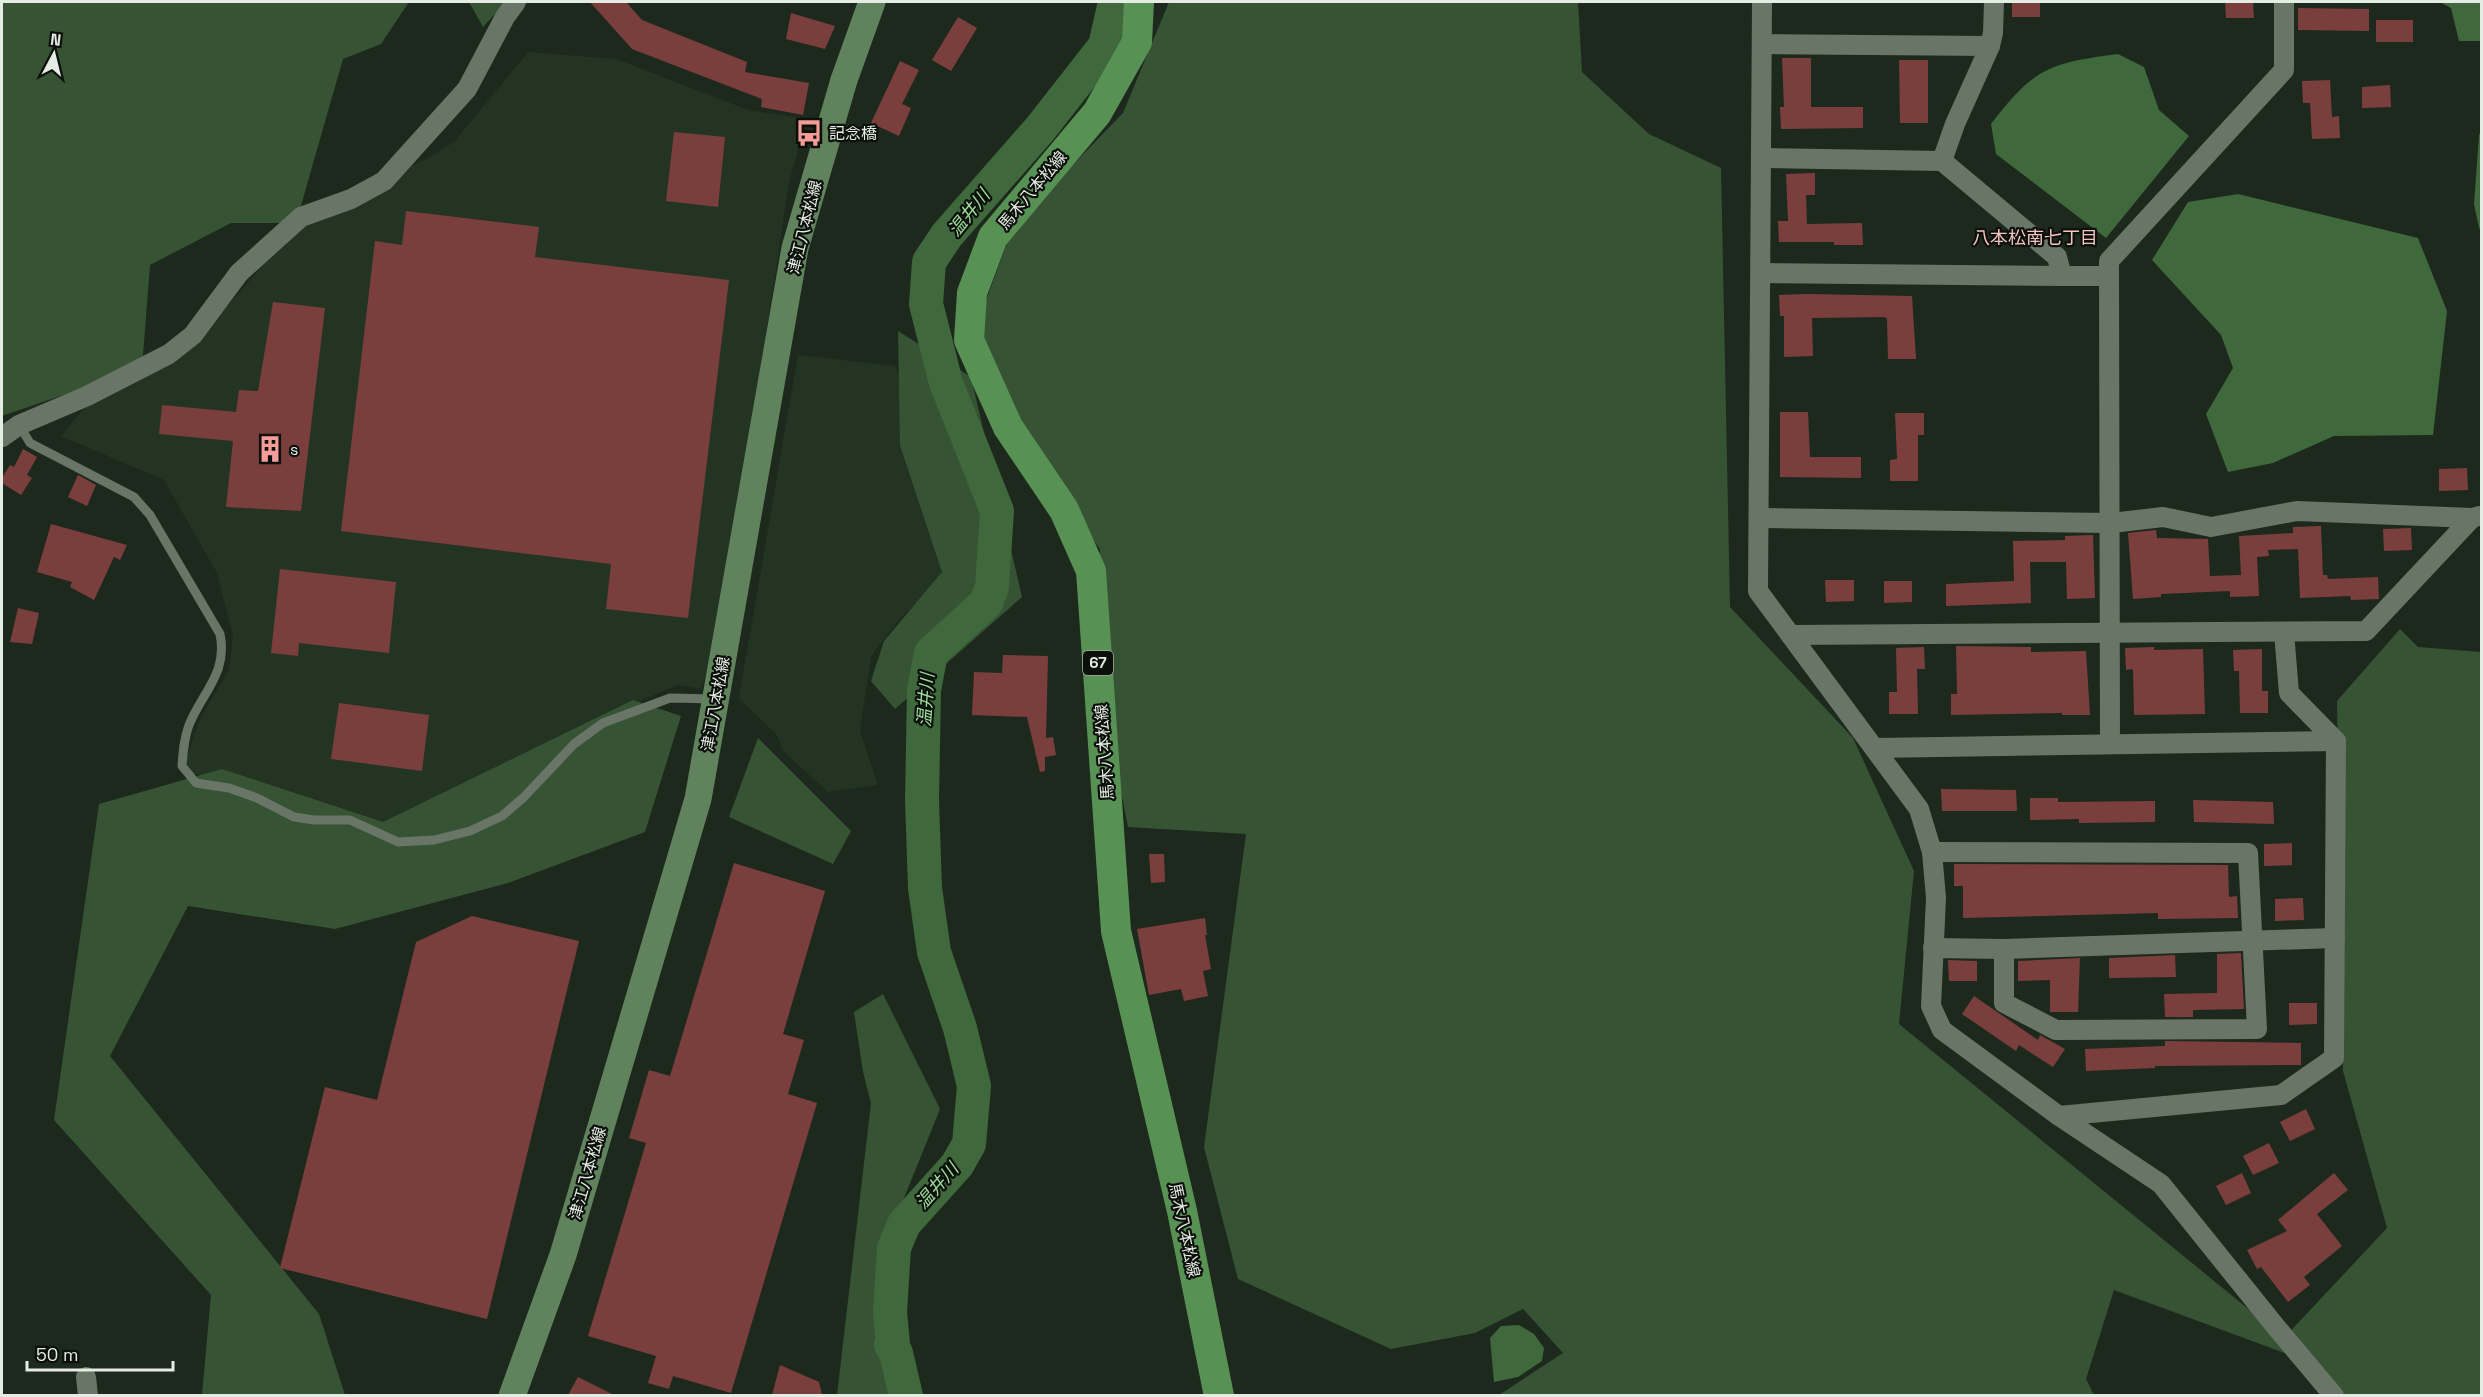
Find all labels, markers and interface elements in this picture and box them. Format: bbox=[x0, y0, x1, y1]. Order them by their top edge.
north arrow bbox=[24, 24, 84, 84]
text: N bbox=[49, 29, 62, 51]
bus stop icon: 記念橋 bbox=[794, 118, 824, 148]
place label: 記念橋 bbox=[829, 123, 877, 144]
street label: 馬木八本松線 bbox=[993, 147, 1071, 234]
street label: 津江八本松線 bbox=[783, 178, 826, 276]
water label: 温井川 bbox=[943, 183, 996, 241]
district label: 八本松南七丁目 bbox=[1972, 226, 2098, 249]
building icon: s bbox=[255, 434, 285, 464]
place label: s bbox=[290, 439, 298, 460]
road number: 67 bbox=[1083, 651, 1113, 675]
street label: 津江八本松線 bbox=[697, 655, 734, 753]
water label: 温井川 bbox=[912, 670, 939, 728]
street label: 馬木八本松線 bbox=[1091, 703, 1118, 801]
street label: 津江八本松線 bbox=[564, 1124, 611, 1222]
water label: 温井川 bbox=[910, 1156, 964, 1214]
street label: 馬木八本松線 bbox=[1164, 1181, 1205, 1279]
scale bar bbox=[27, 1334, 172, 1372]
text: 50 m bbox=[36, 1343, 78, 1366]

